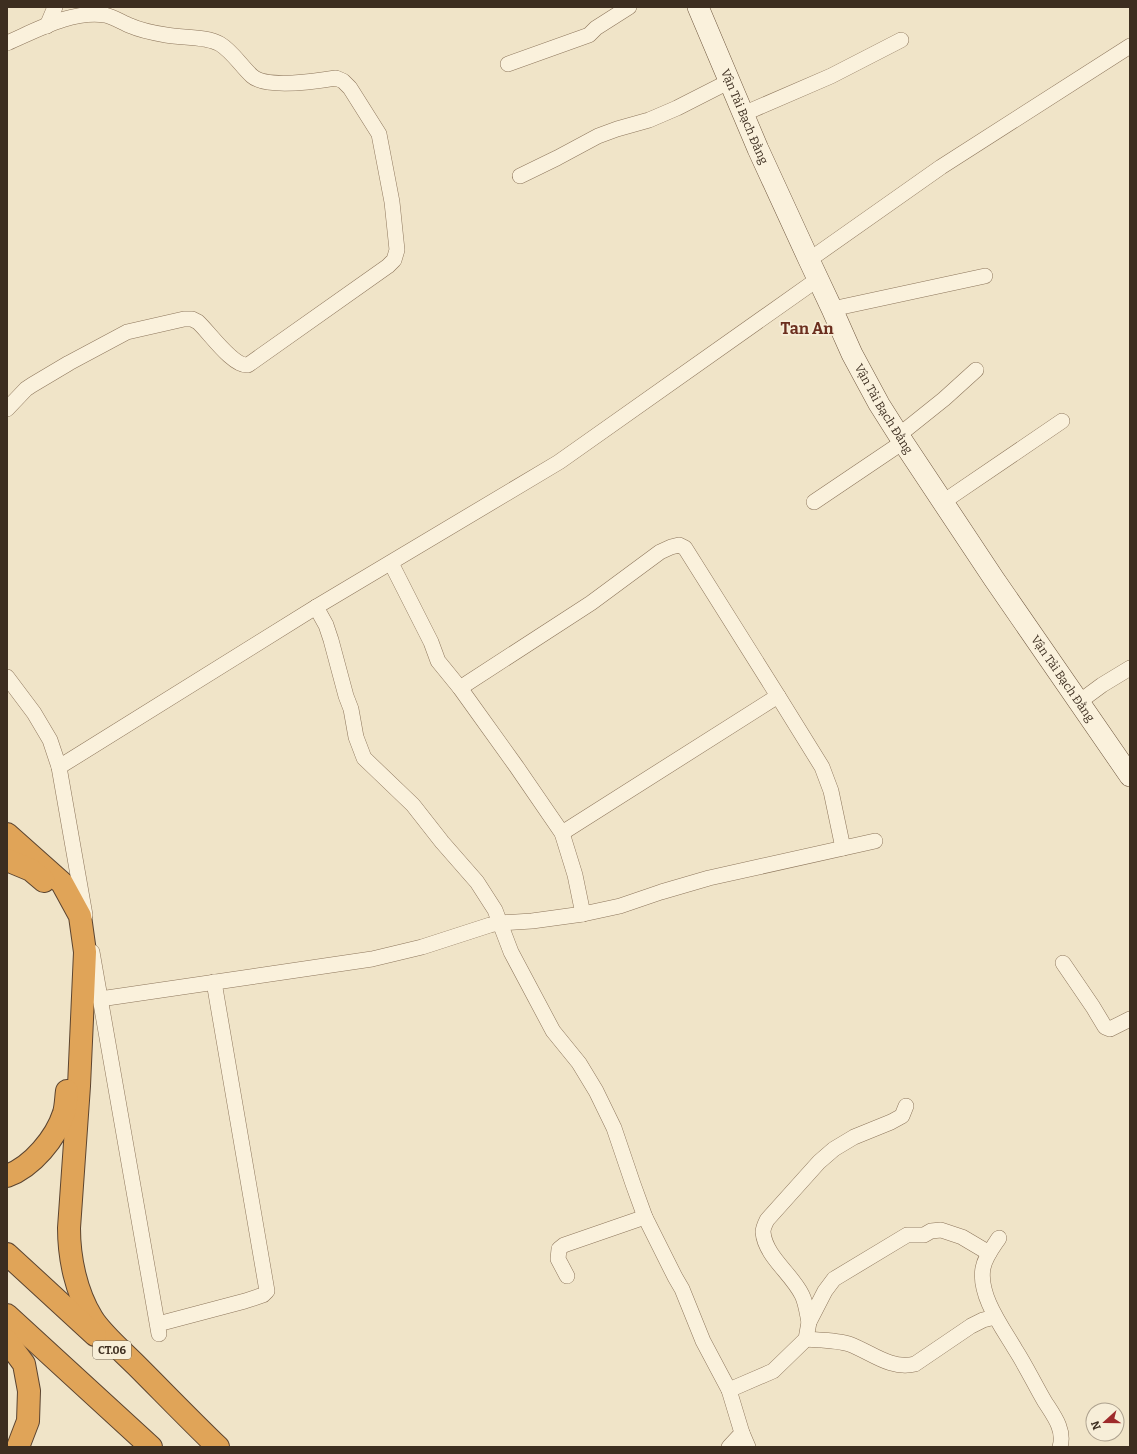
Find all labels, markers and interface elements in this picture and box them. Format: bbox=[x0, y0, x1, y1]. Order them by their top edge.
street label: Vận Tải Bạch Đằng bbox=[718, 67, 771, 167]
district label: Tan An bbox=[781, 319, 834, 338]
street label: Vận Tải Bạch Đằng bbox=[852, 362, 916, 457]
street label: Vận Tải Bạch Đằng bbox=[1028, 633, 1098, 725]
road number: CT.06 bbox=[93, 1341, 131, 1359]
north arrow bbox=[1085, 1402, 1125, 1442]
text: N bbox=[1088, 1419, 1104, 1432]

